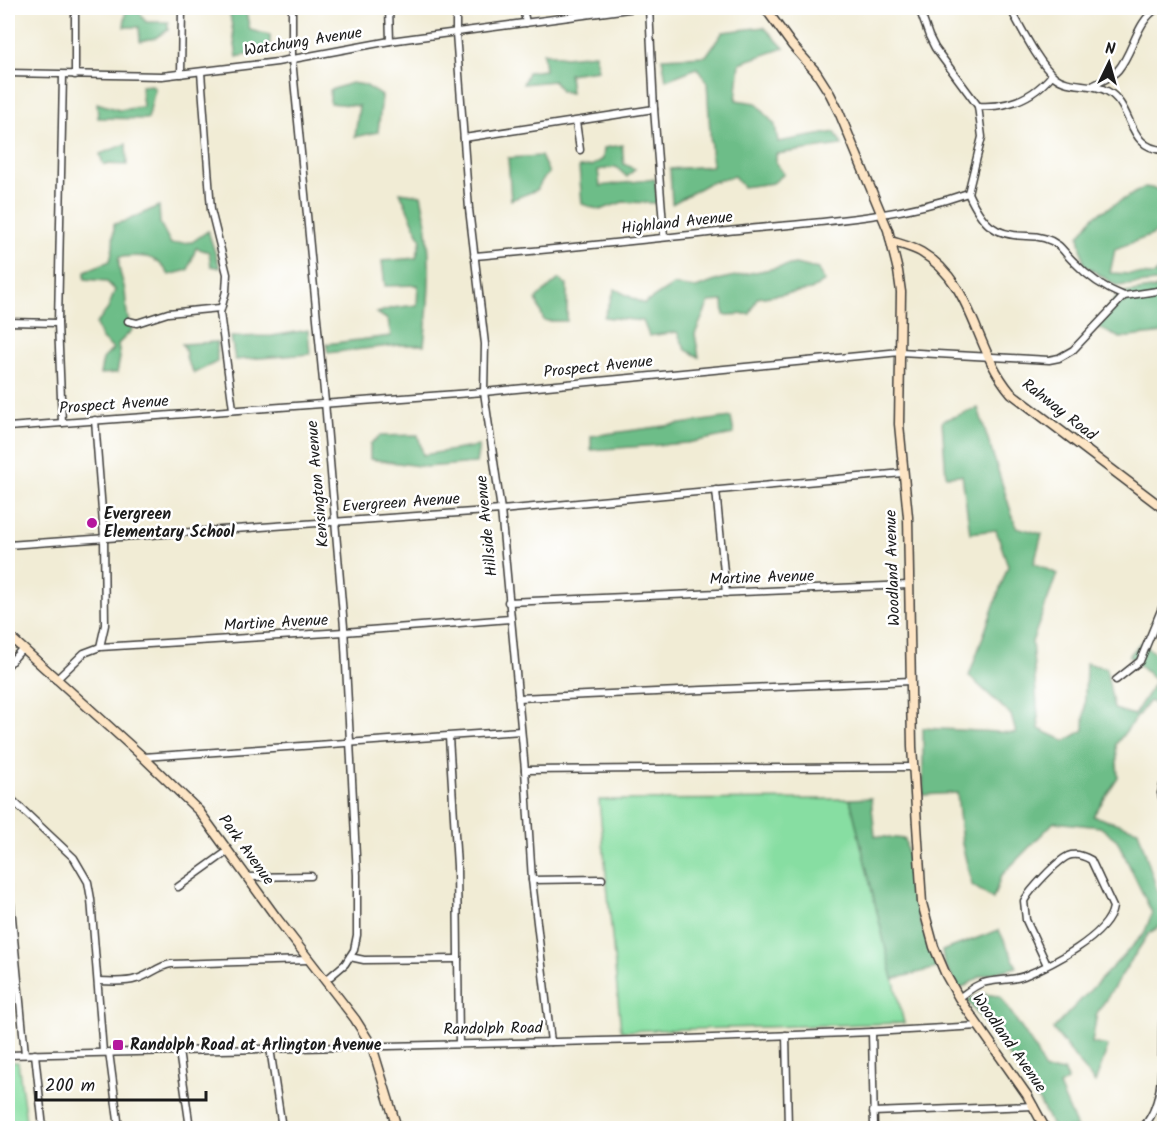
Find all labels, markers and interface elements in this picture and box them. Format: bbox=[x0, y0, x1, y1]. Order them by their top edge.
street label: Watchung Avenue bbox=[242, 20, 364, 64]
north arrow bbox=[1079, 33, 1139, 93]
text: N bbox=[1104, 37, 1116, 62]
street label: Highland Avenue bbox=[620, 205, 734, 241]
street label: Prospect Avenue bbox=[542, 349, 654, 385]
street label: Rahway Road bbox=[1016, 373, 1103, 448]
street label: Prospect Avenue bbox=[58, 389, 170, 421]
street label: Kensington Avenue bbox=[300, 419, 336, 549]
street label: Hillside Avenue bbox=[469, 474, 505, 578]
street label: Evergreen Avenue bbox=[341, 486, 461, 520]
place label: Evergreen Elementary School bbox=[104, 502, 236, 545]
street label: Woodland Avenue bbox=[878, 509, 908, 627]
marker: Evergreen Elementary School bbox=[85, 516, 99, 530]
street label: Martine Avenue bbox=[709, 564, 815, 592]
street label: Martine Avenue bbox=[223, 608, 329, 638]
street label: Park Avenue bbox=[212, 809, 280, 891]
street label: Woodland Avenue bbox=[965, 988, 1053, 1098]
street label: Randolph Road bbox=[443, 1016, 544, 1042]
place label: Randolph Road at Arlington Avenue bbox=[130, 1033, 382, 1058]
marker: Randolph Road at Arlington Avenue bbox=[111, 1038, 125, 1052]
scale bar bbox=[36, 1064, 206, 1102]
text: 200 m bbox=[45, 1072, 95, 1101]

